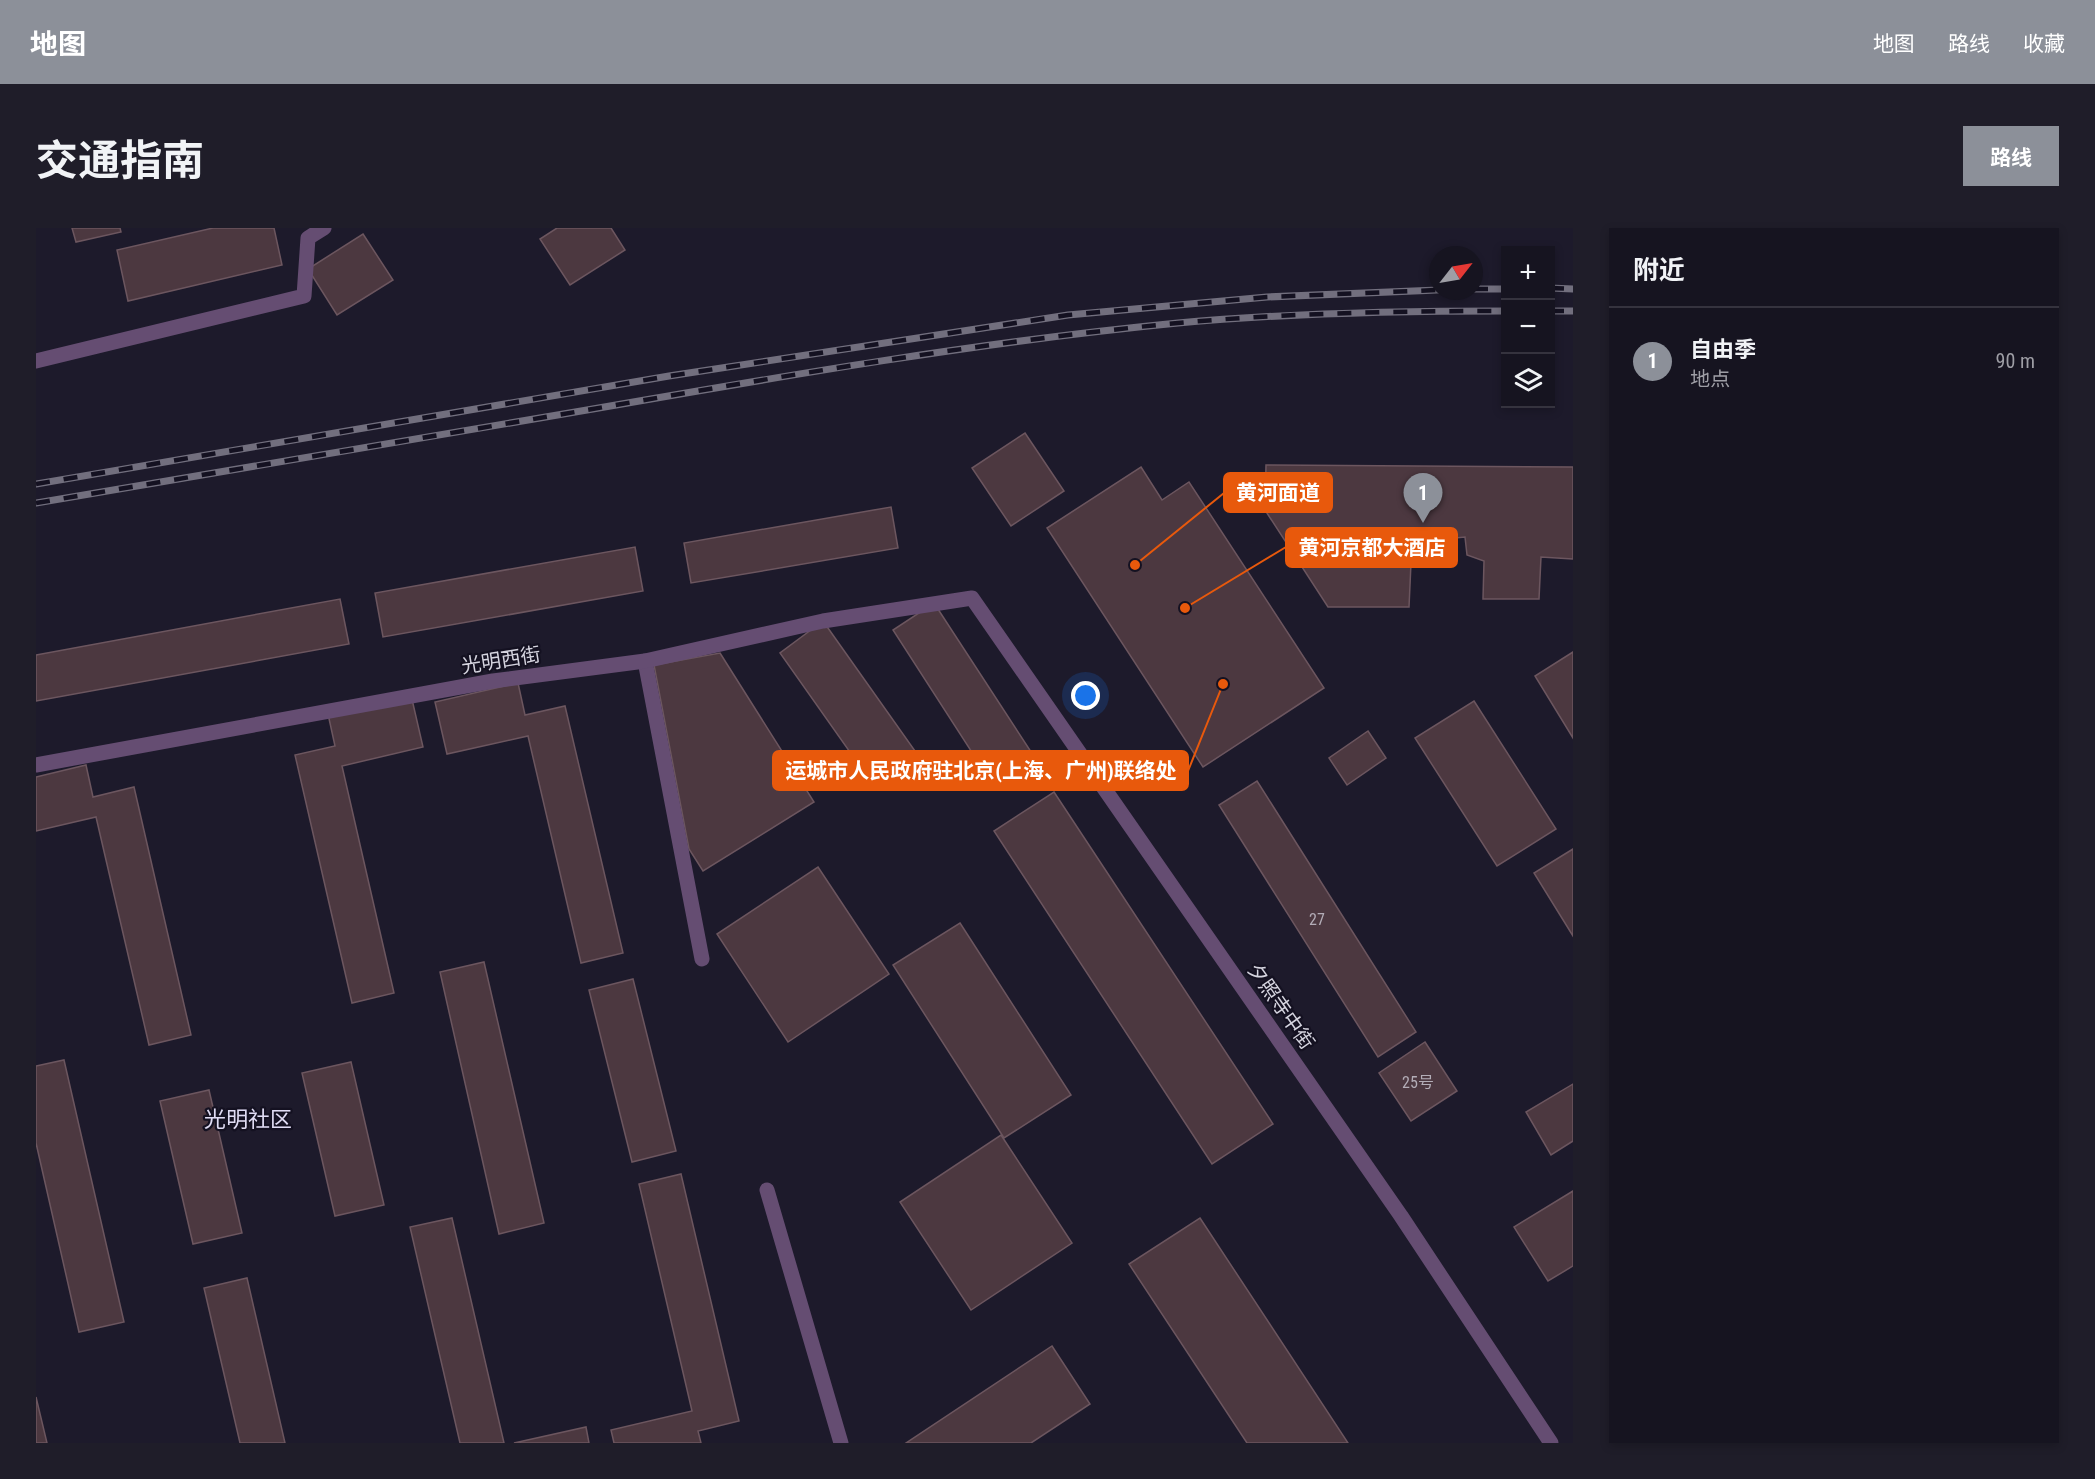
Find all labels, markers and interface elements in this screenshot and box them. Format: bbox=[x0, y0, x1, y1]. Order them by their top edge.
text: 地图 bbox=[30, 28, 86, 61]
text: 地图 bbox=[1873, 32, 1915, 56]
text: 路线 bbox=[1948, 32, 1990, 56]
text: 收藏 bbox=[2023, 32, 2065, 56]
button: 路线 bbox=[1963, 126, 2059, 186]
text: 交通指南 bbox=[36, 136, 204, 185]
north arrow bbox=[1429, 246, 1483, 300]
map controls bbox=[1501, 246, 1555, 408]
button: + bbox=[1501, 246, 1555, 300]
text: 附近 bbox=[1633, 255, 1685, 285]
button: − bbox=[1501, 300, 1555, 354]
text: 自由季 bbox=[1690, 337, 1756, 362]
text: 1 bbox=[1647, 349, 1658, 373]
text: 90 m bbox=[1996, 349, 2035, 373]
button: layers bbox=[1501, 354, 1555, 408]
text: 地点 bbox=[1690, 367, 1730, 391]
callout: 黄河面道 bbox=[1224, 473, 1332, 512]
pin: 1 bbox=[1404, 474, 1442, 523]
text: 黄河面道 bbox=[1236, 481, 1320, 505]
callout: 黄河京都大酒店 bbox=[1286, 528, 1457, 567]
text: 黄河京都大酒店 bbox=[1299, 536, 1446, 560]
street label: 光明西街 bbox=[460, 642, 542, 678]
your location bbox=[1071, 681, 1100, 710]
callout: 运城市人民政府驻北京(上海、广州)联络处 bbox=[773, 751, 1188, 790]
text: 运城市人民政府驻北京(上海、广州)联络处 bbox=[785, 759, 1177, 783]
house number: 27 bbox=[1309, 910, 1325, 929]
street label: 夕照寺中街 bbox=[1242, 958, 1320, 1054]
house number: 25号 bbox=[1402, 1073, 1434, 1092]
district label: 光明社区 bbox=[204, 1107, 292, 1132]

